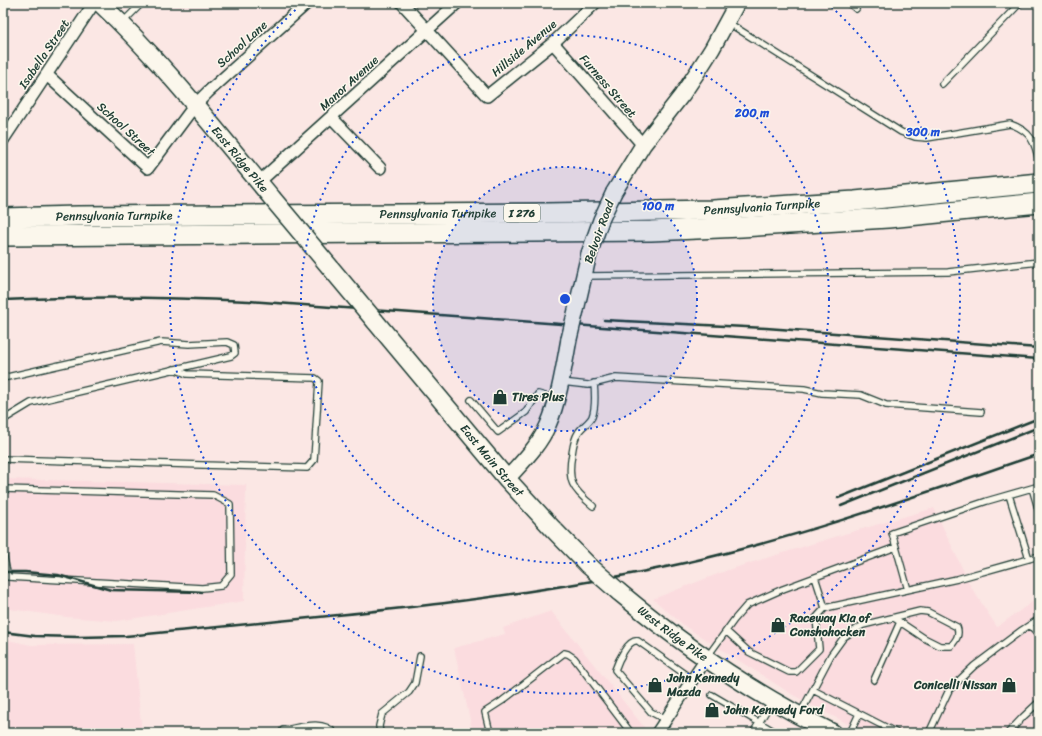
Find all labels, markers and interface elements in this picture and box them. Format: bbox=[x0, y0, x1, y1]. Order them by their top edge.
street label: Hillside Avenue bbox=[486, 14, 562, 82]
street label: Isabella Street bbox=[12, 15, 76, 94]
street label: School Lane bbox=[211, 15, 273, 73]
street label: Furness Street bbox=[574, 49, 642, 123]
street label: Manor Avenue bbox=[314, 50, 384, 116]
street label: School Street bbox=[91, 96, 161, 162]
text: 200 m bbox=[734, 102, 770, 124]
street label: East Ridge Pike bbox=[206, 121, 274, 198]
text: 300 m bbox=[905, 121, 941, 143]
street label: Pennsylvania Turnpike bbox=[703, 192, 821, 221]
text: 100 m bbox=[642, 195, 675, 217]
street label: Belvoir Road bbox=[577, 196, 621, 267]
street label: Pennsylvania Turnpike bbox=[379, 202, 497, 225]
street label: Pennsylvania Turnpike bbox=[55, 204, 173, 228]
road number: I 276 bbox=[504, 204, 540, 222]
centre of rings bbox=[558, 292, 572, 306]
place label: Tires Plus bbox=[512, 386, 565, 408]
shop icon: Tires Plus bbox=[491, 388, 509, 406]
street label: East Main Street bbox=[454, 419, 530, 503]
street label: West Ridge Pike bbox=[632, 600, 713, 668]
place label: Raceway Kia of Conshohocken bbox=[789, 607, 872, 643]
shop icon: Raceway Kia of Conshohocken bbox=[769, 616, 787, 634]
place label: John Kennedy Mazda bbox=[666, 667, 740, 703]
place label: Conicelli Nissan bbox=[913, 674, 998, 696]
shop icon: John Kennedy Mazda bbox=[646, 676, 664, 694]
shop icon: Conicelli Nissan bbox=[1000, 676, 1018, 694]
place label: John Kennedy Ford bbox=[723, 699, 825, 721]
shop icon: John Kennedy Ford bbox=[703, 701, 721, 719]

